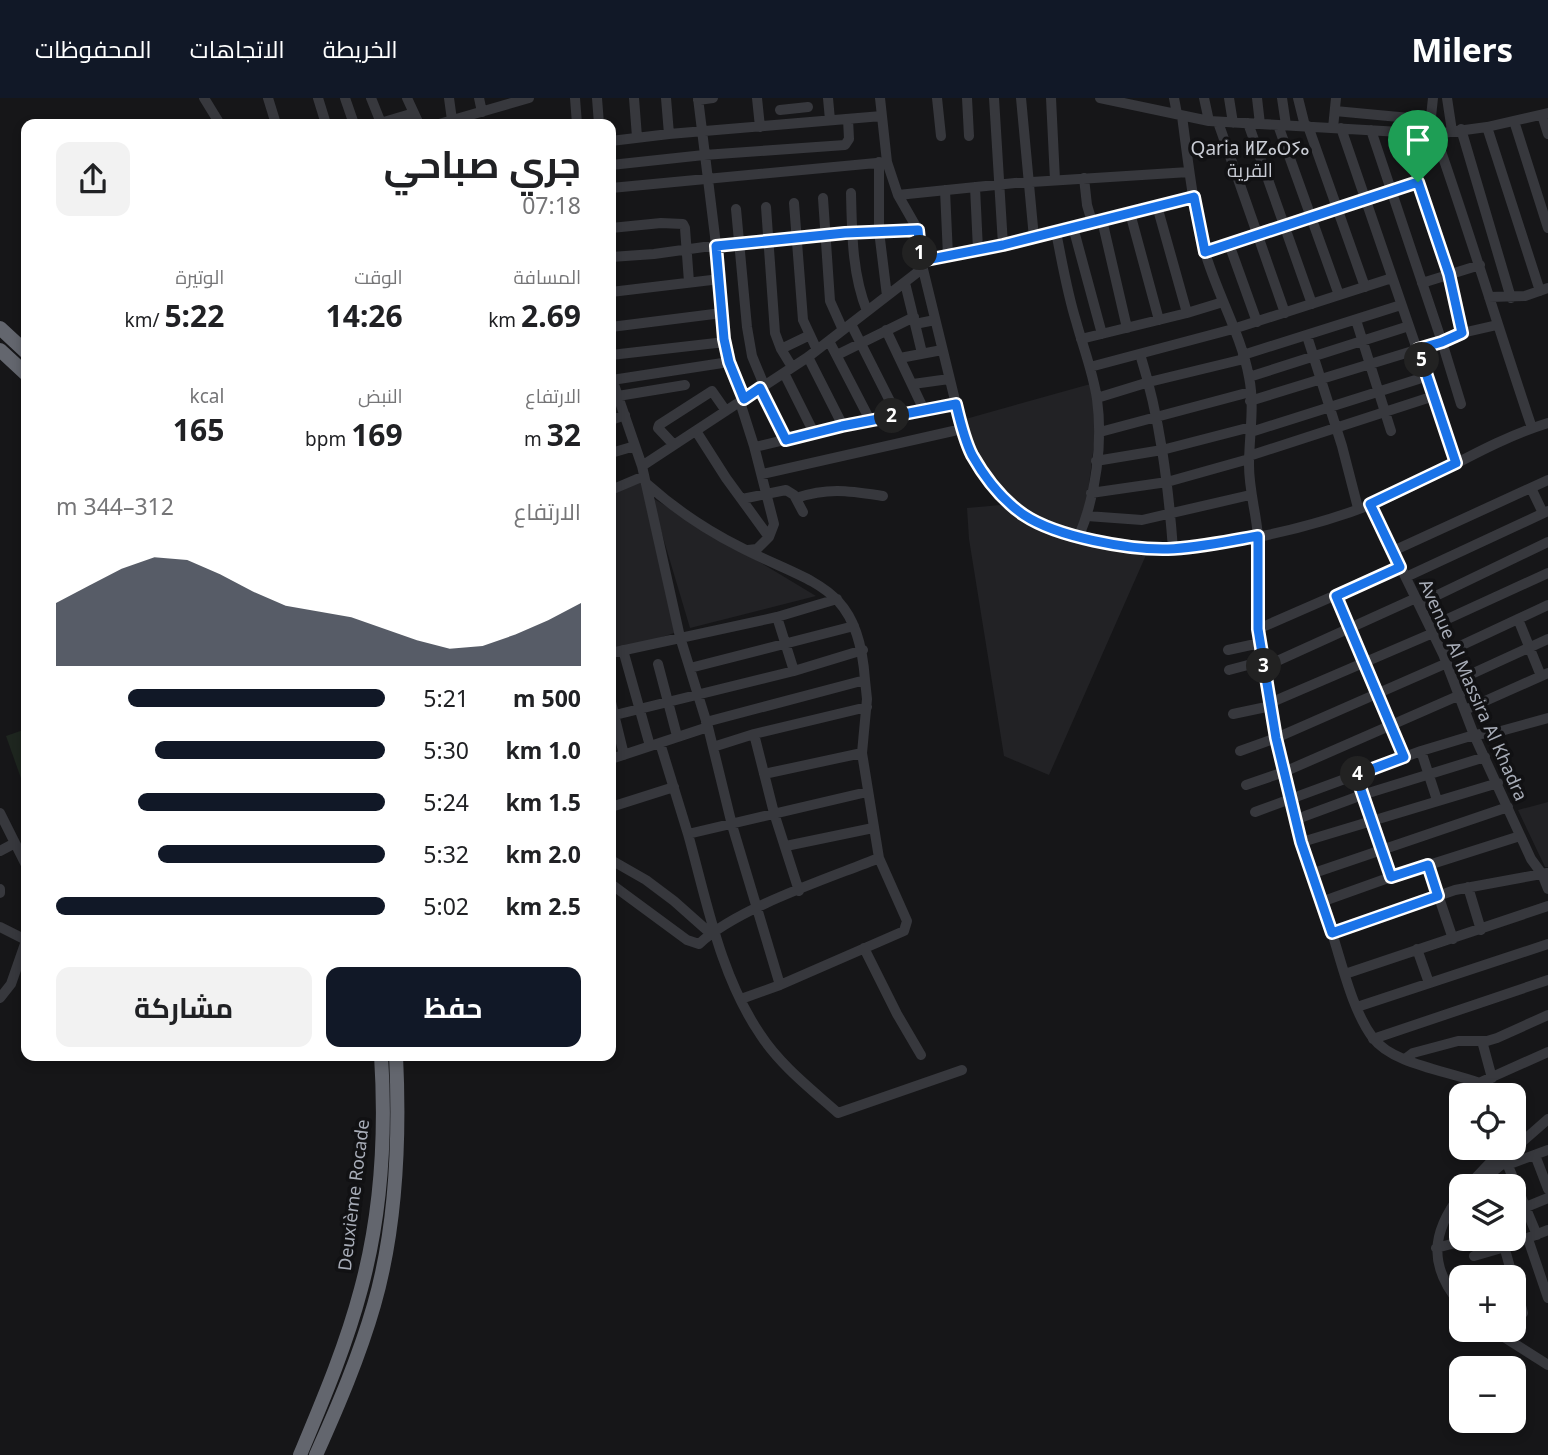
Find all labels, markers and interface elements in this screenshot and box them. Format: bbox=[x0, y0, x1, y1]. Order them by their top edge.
text: Milers bbox=[1411, 27, 1513, 72]
text: المحفوظات bbox=[35, 32, 152, 65]
text: الاتجاهات bbox=[190, 32, 285, 65]
text: الخريطة bbox=[323, 32, 398, 65]
pin bbox=[1388, 110, 1448, 182]
icon: arrive bbox=[1399, 121, 1437, 159]
district label: Qaria ⵍⵇⴰⵔⵢⴰ القرية bbox=[1191, 135, 1309, 183]
text: جري صباحي bbox=[384, 137, 581, 189]
button: share bbox=[56, 142, 130, 216]
text: 07:18 bbox=[522, 189, 581, 221]
pin: 1 bbox=[902, 236, 937, 270]
text: 1 bbox=[914, 239, 925, 265]
text: الوتيرة bbox=[176, 264, 224, 290]
text: الوقت bbox=[354, 264, 403, 290]
text: المسافة bbox=[513, 264, 581, 290]
text: 5:22 bbox=[164, 295, 224, 336]
text: 14:26 bbox=[326, 295, 403, 336]
text: 2.69 bbox=[521, 295, 581, 336]
text: /km bbox=[124, 307, 164, 333]
text: km bbox=[488, 307, 521, 333]
pin: 5 bbox=[1404, 342, 1440, 378]
text: 5 bbox=[1416, 346, 1427, 372]
text: kcal bbox=[190, 383, 224, 409]
text: النبض bbox=[358, 383, 403, 409]
text: الارتفاع bbox=[525, 383, 581, 409]
pin: 2 bbox=[874, 398, 910, 434]
text: 2 bbox=[886, 402, 897, 428]
text: 165 bbox=[173, 409, 224, 450]
text: 169 bbox=[351, 414, 403, 455]
text: 32 bbox=[547, 414, 581, 455]
text: bpm bbox=[305, 426, 351, 452]
text: m bbox=[524, 426, 547, 452]
text: 312–344 m bbox=[56, 490, 174, 522]
text: الارتفاع bbox=[514, 495, 581, 527]
street label: Avenue Al Massira Al Khadra bbox=[1414, 575, 1534, 804]
pin: 3 bbox=[1246, 648, 1282, 684]
text: 3 bbox=[1258, 652, 1269, 678]
text: 5:21 bbox=[423, 682, 469, 714]
text: 500 m bbox=[513, 682, 581, 714]
text: 5:30 bbox=[423, 734, 469, 766]
text: 1.0 km bbox=[506, 734, 581, 766]
pin: 4 bbox=[1340, 756, 1376, 792]
text: 4 bbox=[1352, 760, 1363, 786]
text: 5:24 bbox=[423, 786, 469, 818]
text: 1.5 km bbox=[506, 786, 581, 818]
text: 5:32 bbox=[423, 838, 469, 870]
text: 2.0 km bbox=[506, 838, 581, 870]
text: 5:02 bbox=[423, 890, 469, 922]
text: 2.5 km bbox=[506, 890, 581, 922]
button: مشاركة bbox=[56, 967, 312, 1047]
button: حفظ bbox=[326, 967, 581, 1047]
map controls bbox=[1449, 1083, 1526, 1433]
button: locate bbox=[1449, 1083, 1526, 1160]
street label: Deuxième Rocade bbox=[332, 1118, 374, 1272]
button: layers bbox=[1449, 1174, 1526, 1251]
button: + bbox=[1449, 1265, 1526, 1342]
button: − bbox=[1449, 1356, 1526, 1433]

